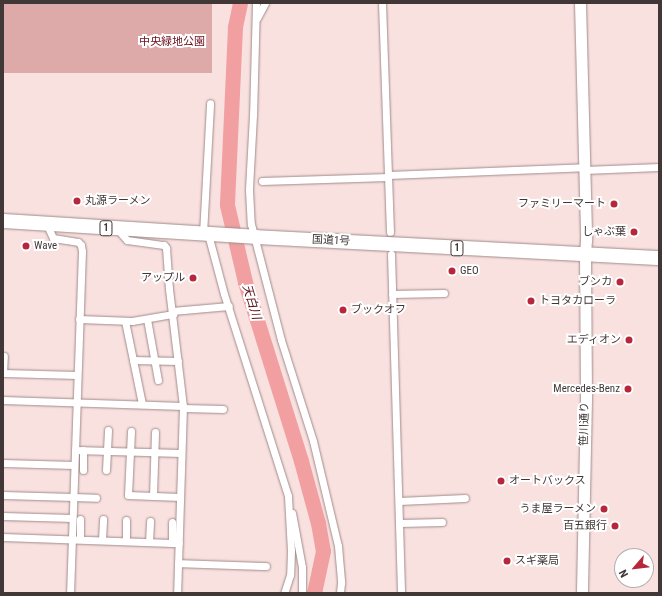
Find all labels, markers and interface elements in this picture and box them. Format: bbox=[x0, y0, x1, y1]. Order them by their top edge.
park label: 中央緑地公園 bbox=[139, 35, 205, 49]
place label: 丸源ラーメン bbox=[85, 194, 151, 208]
marker: 丸源ラーメン bbox=[72, 196, 82, 206]
place label: ファミリーマート bbox=[518, 197, 606, 211]
marker: ファミリーマート bbox=[609, 199, 619, 209]
road number: 1 bbox=[99, 220, 113, 236]
place label: しゃぶ葉 bbox=[582, 225, 626, 239]
marker: しゃぶ葉 bbox=[629, 227, 639, 237]
street label: 国道1号 bbox=[311, 233, 351, 249]
place label: Wave bbox=[34, 239, 57, 253]
road number: 1 bbox=[450, 240, 464, 256]
marker: Wave bbox=[21, 241, 31, 251]
place label: GEO bbox=[460, 264, 479, 278]
marker: GEO bbox=[447, 266, 457, 276]
place label: アップル bbox=[141, 271, 185, 285]
marker: アップル bbox=[188, 273, 198, 283]
place label: ブンカ bbox=[579, 275, 612, 289]
marker: ブンカ bbox=[615, 277, 625, 287]
water label: 天白川 bbox=[239, 283, 263, 321]
place label: トヨタカローラ bbox=[539, 294, 616, 308]
marker: トヨタカローラ bbox=[526, 296, 536, 306]
place label: ブックオフ bbox=[351, 303, 406, 317]
marker: ブックオフ bbox=[338, 305, 348, 315]
place label: エディオン bbox=[566, 333, 621, 347]
marker: エディオン bbox=[624, 335, 634, 345]
place label: Mercedes-Benz bbox=[553, 382, 620, 396]
marker: Mercedes-Benz bbox=[623, 384, 633, 394]
street label: 笹川通り bbox=[578, 402, 592, 446]
place label: オートバックス bbox=[509, 474, 586, 488]
marker: オートバックス bbox=[496, 476, 506, 486]
place label: うま屋ラーメン bbox=[519, 502, 596, 516]
marker: うま屋ラーメン bbox=[599, 504, 609, 514]
place label: 百五銀行 bbox=[563, 519, 607, 533]
marker: 百五銀行 bbox=[610, 521, 620, 531]
north arrow bbox=[614, 548, 654, 588]
place label: スギ薬局 bbox=[515, 554, 559, 568]
marker: スギ薬局 bbox=[502, 556, 512, 566]
text: N bbox=[617, 567, 631, 579]

